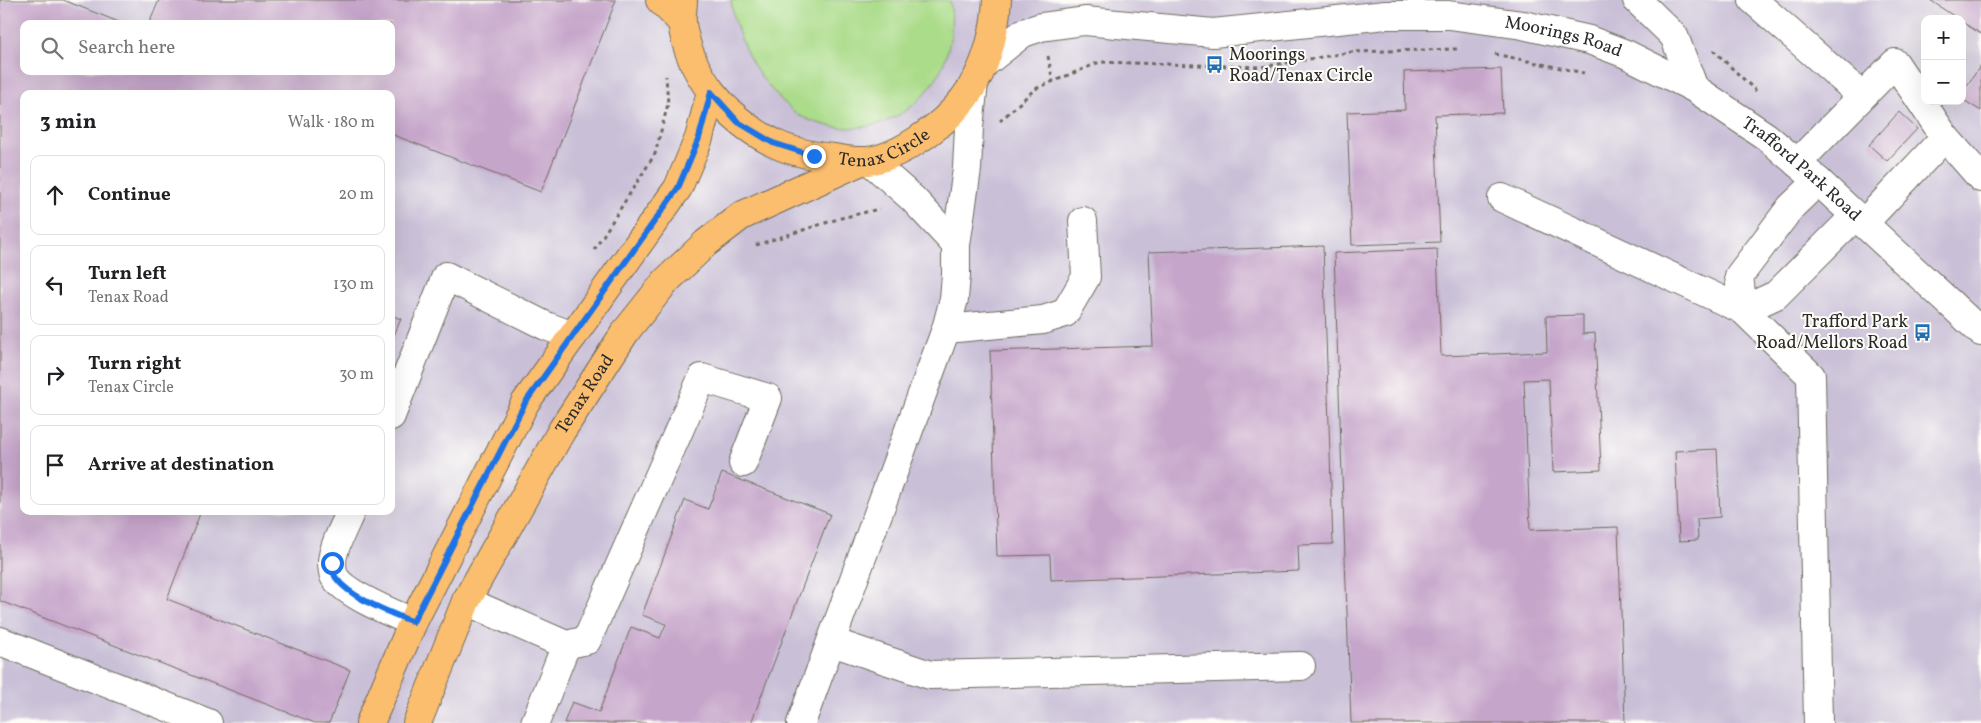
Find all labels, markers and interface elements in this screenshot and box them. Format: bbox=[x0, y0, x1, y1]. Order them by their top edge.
street label: Moorings Road bbox=[1503, 10, 1626, 64]
map controls bbox=[1921, 15, 1966, 105]
button: + bbox=[1921, 15, 1966, 60]
search box bbox=[20, 20, 395, 75]
icon: search bbox=[38, 34, 66, 62]
text: Search here bbox=[78, 35, 175, 61]
place label: Moorings Road/Tenax Circle bbox=[1229, 43, 1373, 89]
bus stop icon: Moorings Road/Tenax Circle bbox=[1205, 55, 1225, 75]
button: − bbox=[1921, 60, 1966, 105]
text: 3 min bbox=[40, 108, 96, 137]
street label: Trafford Park Road bbox=[1737, 111, 1867, 227]
text: Walk · 180 m bbox=[288, 112, 375, 134]
street label: Tenax Circle bbox=[836, 123, 935, 174]
route end bbox=[803, 145, 826, 168]
icon: ahead bbox=[41, 181, 69, 209]
text: Continue bbox=[88, 182, 171, 208]
text: 20 m bbox=[339, 184, 374, 206]
text: Turn left bbox=[88, 261, 167, 287]
icon: left bbox=[41, 271, 69, 299]
text: 130 m bbox=[333, 274, 374, 296]
text: Tenax Road bbox=[88, 287, 169, 309]
place label: Trafford Park Road/Mellors Road bbox=[1756, 310, 1908, 356]
bus stop icon: Trafford Park Road/Mellors Road bbox=[1912, 322, 1932, 342]
street label: Tenax Road bbox=[550, 349, 620, 439]
text: Turn right bbox=[88, 351, 181, 377]
icon: right bbox=[41, 361, 69, 389]
text: 30 m bbox=[339, 364, 374, 386]
text: Tenax Circle bbox=[88, 377, 174, 399]
icon: arrive bbox=[41, 451, 69, 479]
text: Arrive at destination bbox=[88, 452, 274, 478]
route start bbox=[321, 552, 344, 575]

